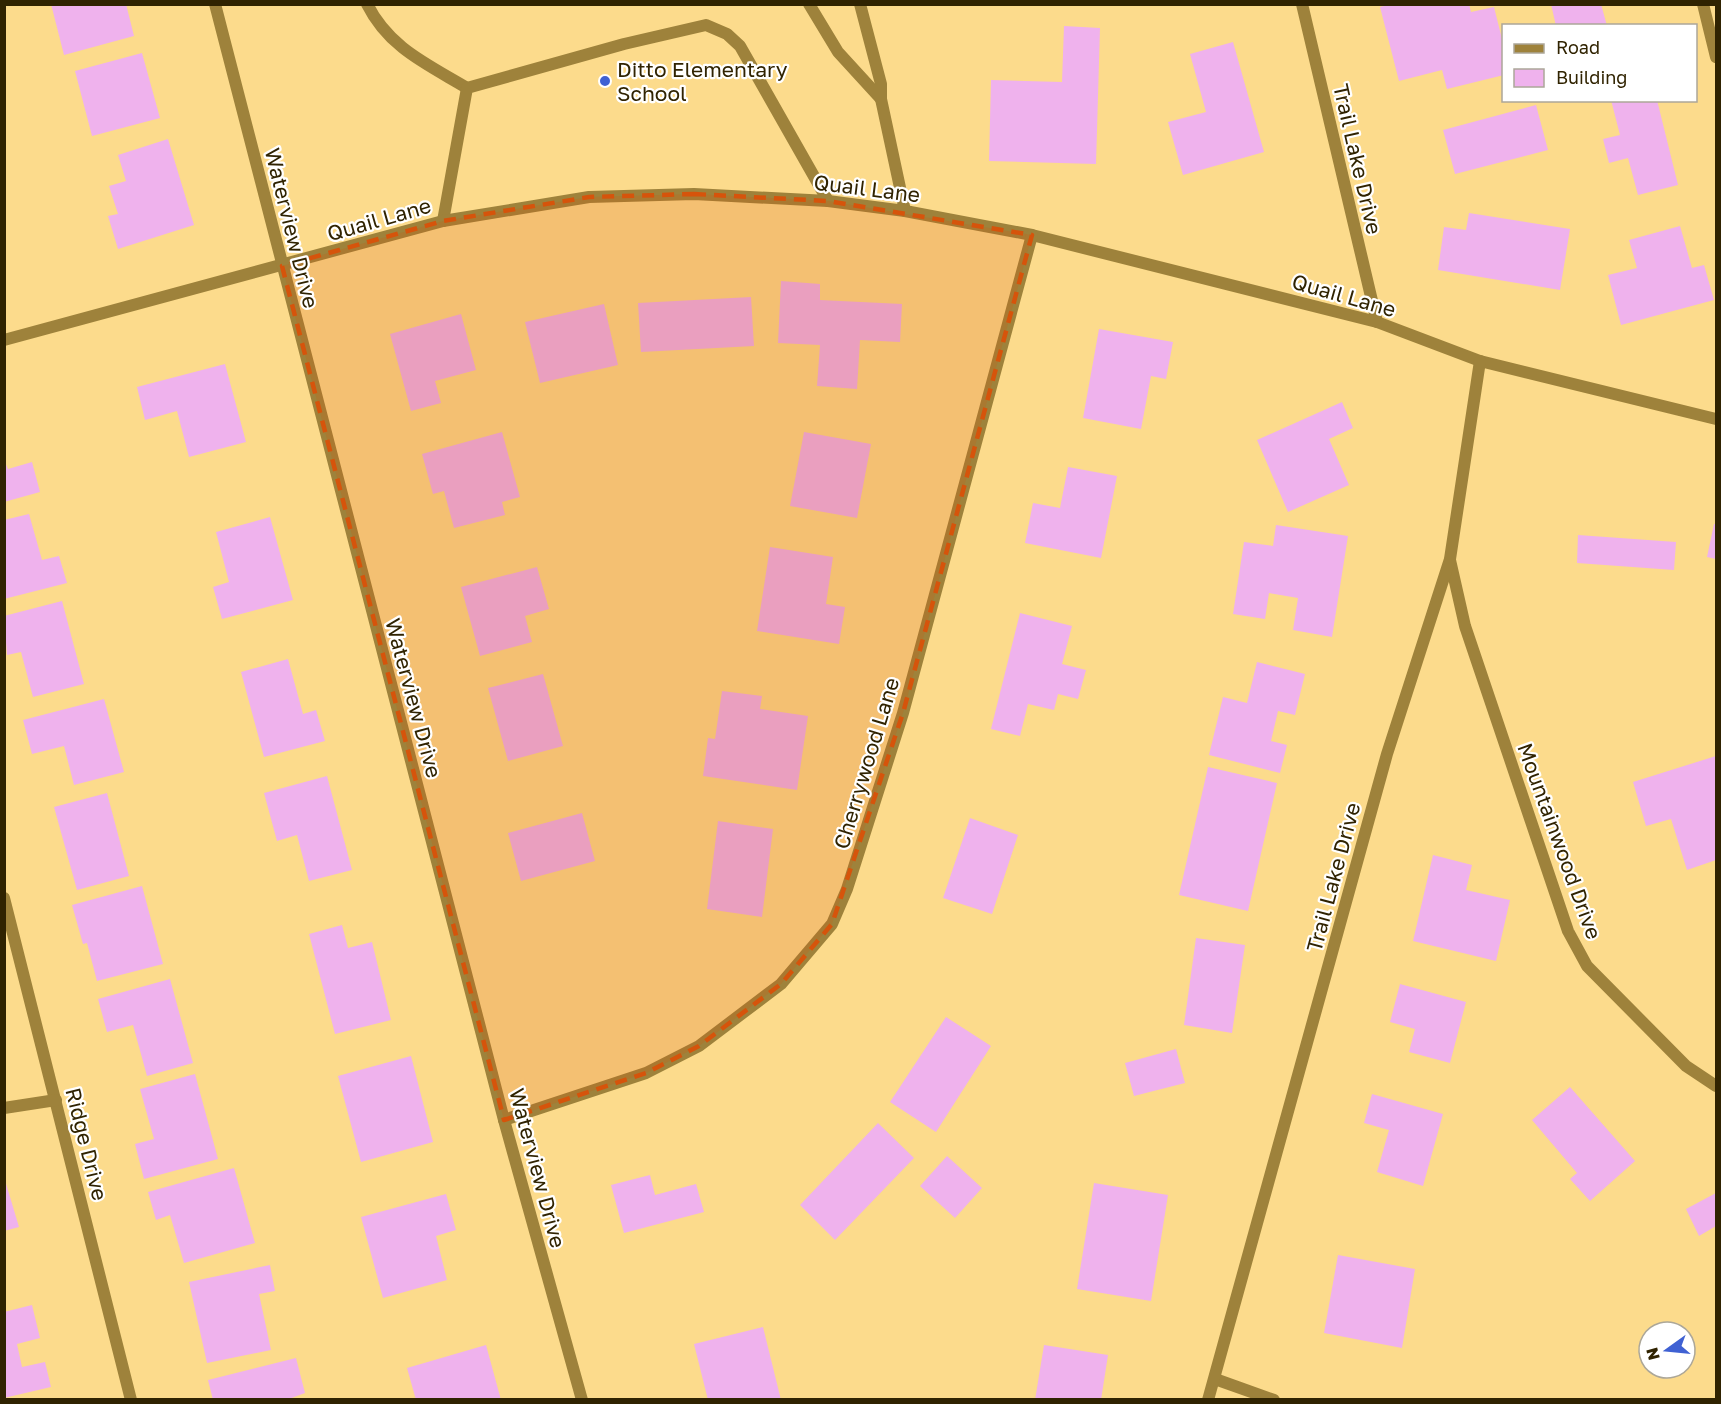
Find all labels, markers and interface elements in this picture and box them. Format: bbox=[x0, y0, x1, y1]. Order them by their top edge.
legend bbox=[1502, 24, 1697, 102]
text: Road bbox=[1556, 36, 1600, 58]
place label: Ditto Elementary School bbox=[617, 56, 788, 106]
text: Building bbox=[1556, 66, 1627, 88]
marker: Ditto Elementary School bbox=[598, 74, 612, 88]
street label: Trail Lake Drive bbox=[1328, 81, 1388, 237]
street label: Waterview Drive bbox=[260, 145, 324, 311]
street label: Quail Lane bbox=[812, 169, 922, 207]
street label: Quail Lane bbox=[324, 192, 434, 246]
street label: Quail Lane bbox=[1289, 268, 1399, 322]
street label: Waterview Drive bbox=[380, 615, 448, 781]
street label: Cherrywood Lane bbox=[828, 674, 904, 852]
street label: Mountainwood Drive bbox=[1512, 739, 1608, 943]
street label: Trail Lake Drive bbox=[1301, 799, 1365, 955]
street label: Ridge Drive bbox=[60, 1085, 114, 1203]
street label: Waterview Drive bbox=[504, 1085, 572, 1251]
north arrow bbox=[1637, 1320, 1697, 1380]
text: N bbox=[1641, 1345, 1664, 1362]

